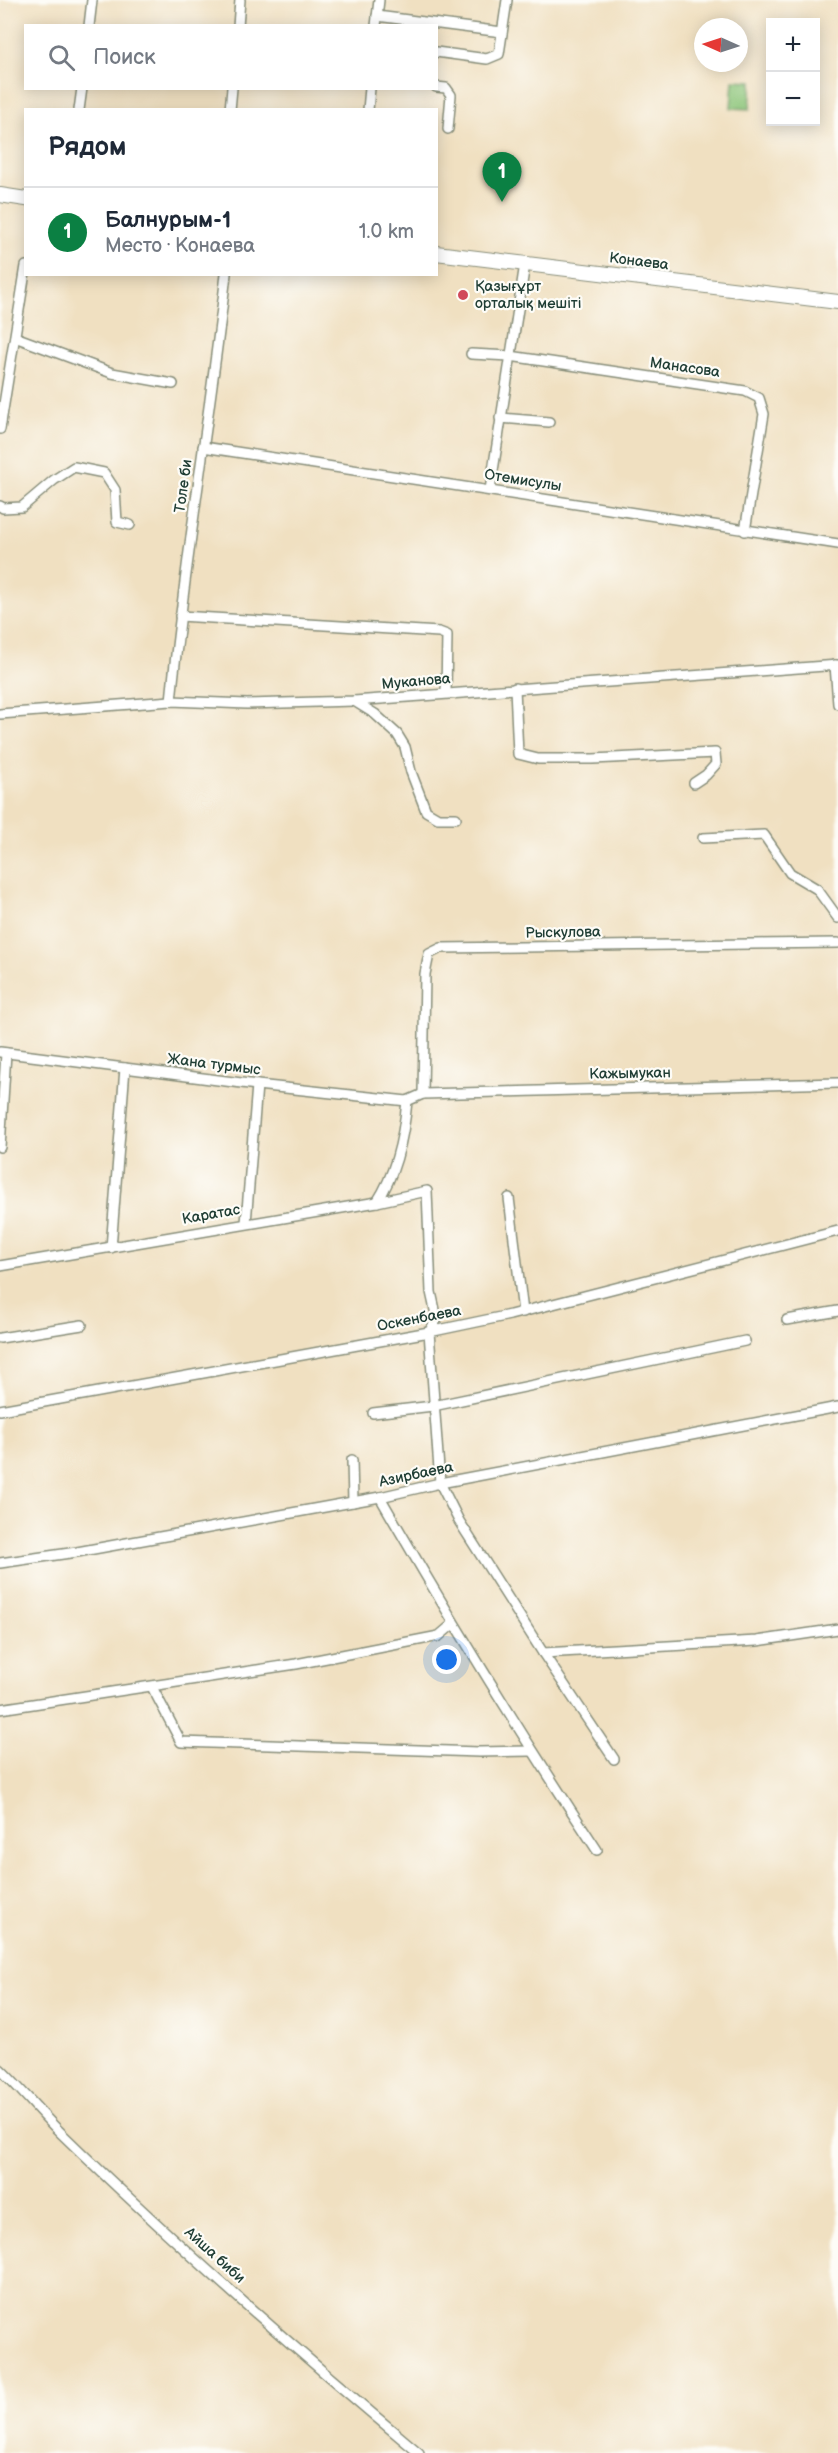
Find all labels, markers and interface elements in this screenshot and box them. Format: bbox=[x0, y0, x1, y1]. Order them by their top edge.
north arrow bbox=[694, 18, 748, 72]
map controls bbox=[766, 18, 820, 126]
button: + bbox=[766, 18, 820, 72]
search box bbox=[24, 24, 438, 90]
icon: search bbox=[45, 41, 78, 74]
text: Поиск bbox=[93, 44, 156, 71]
button: − bbox=[766, 72, 820, 126]
text: Рядом bbox=[48, 132, 126, 163]
pin: 1 bbox=[482, 152, 522, 202]
text: Балнурым-1 bbox=[105, 207, 231, 234]
text: 1 bbox=[63, 220, 72, 244]
text: 1.0 km bbox=[359, 220, 414, 244]
text: Место · Конаева bbox=[105, 234, 255, 258]
street label: Конаева bbox=[608, 248, 670, 275]
place label: Қазығұрт орталық мешіті bbox=[475, 277, 582, 313]
marker: Қазығұрт орталық мешіті bbox=[456, 288, 470, 302]
street label: Манасова bbox=[649, 353, 721, 382]
street label: Толе би bbox=[170, 458, 197, 514]
street label: Отемисулы bbox=[483, 465, 563, 496]
street label: Муканова bbox=[381, 669, 451, 694]
street label: Рыскулова bbox=[525, 922, 601, 943]
street label: Жана турмыс bbox=[166, 1049, 262, 1080]
street label: Кажымукан bbox=[589, 1063, 671, 1084]
street label: Каратас bbox=[180, 1200, 242, 1229]
street label: Оскенбаева bbox=[375, 1301, 463, 1336]
street label: Азирбаева bbox=[376, 1457, 455, 1492]
your location bbox=[432, 1645, 461, 1674]
street label: Айша биби bbox=[180, 2222, 249, 2288]

